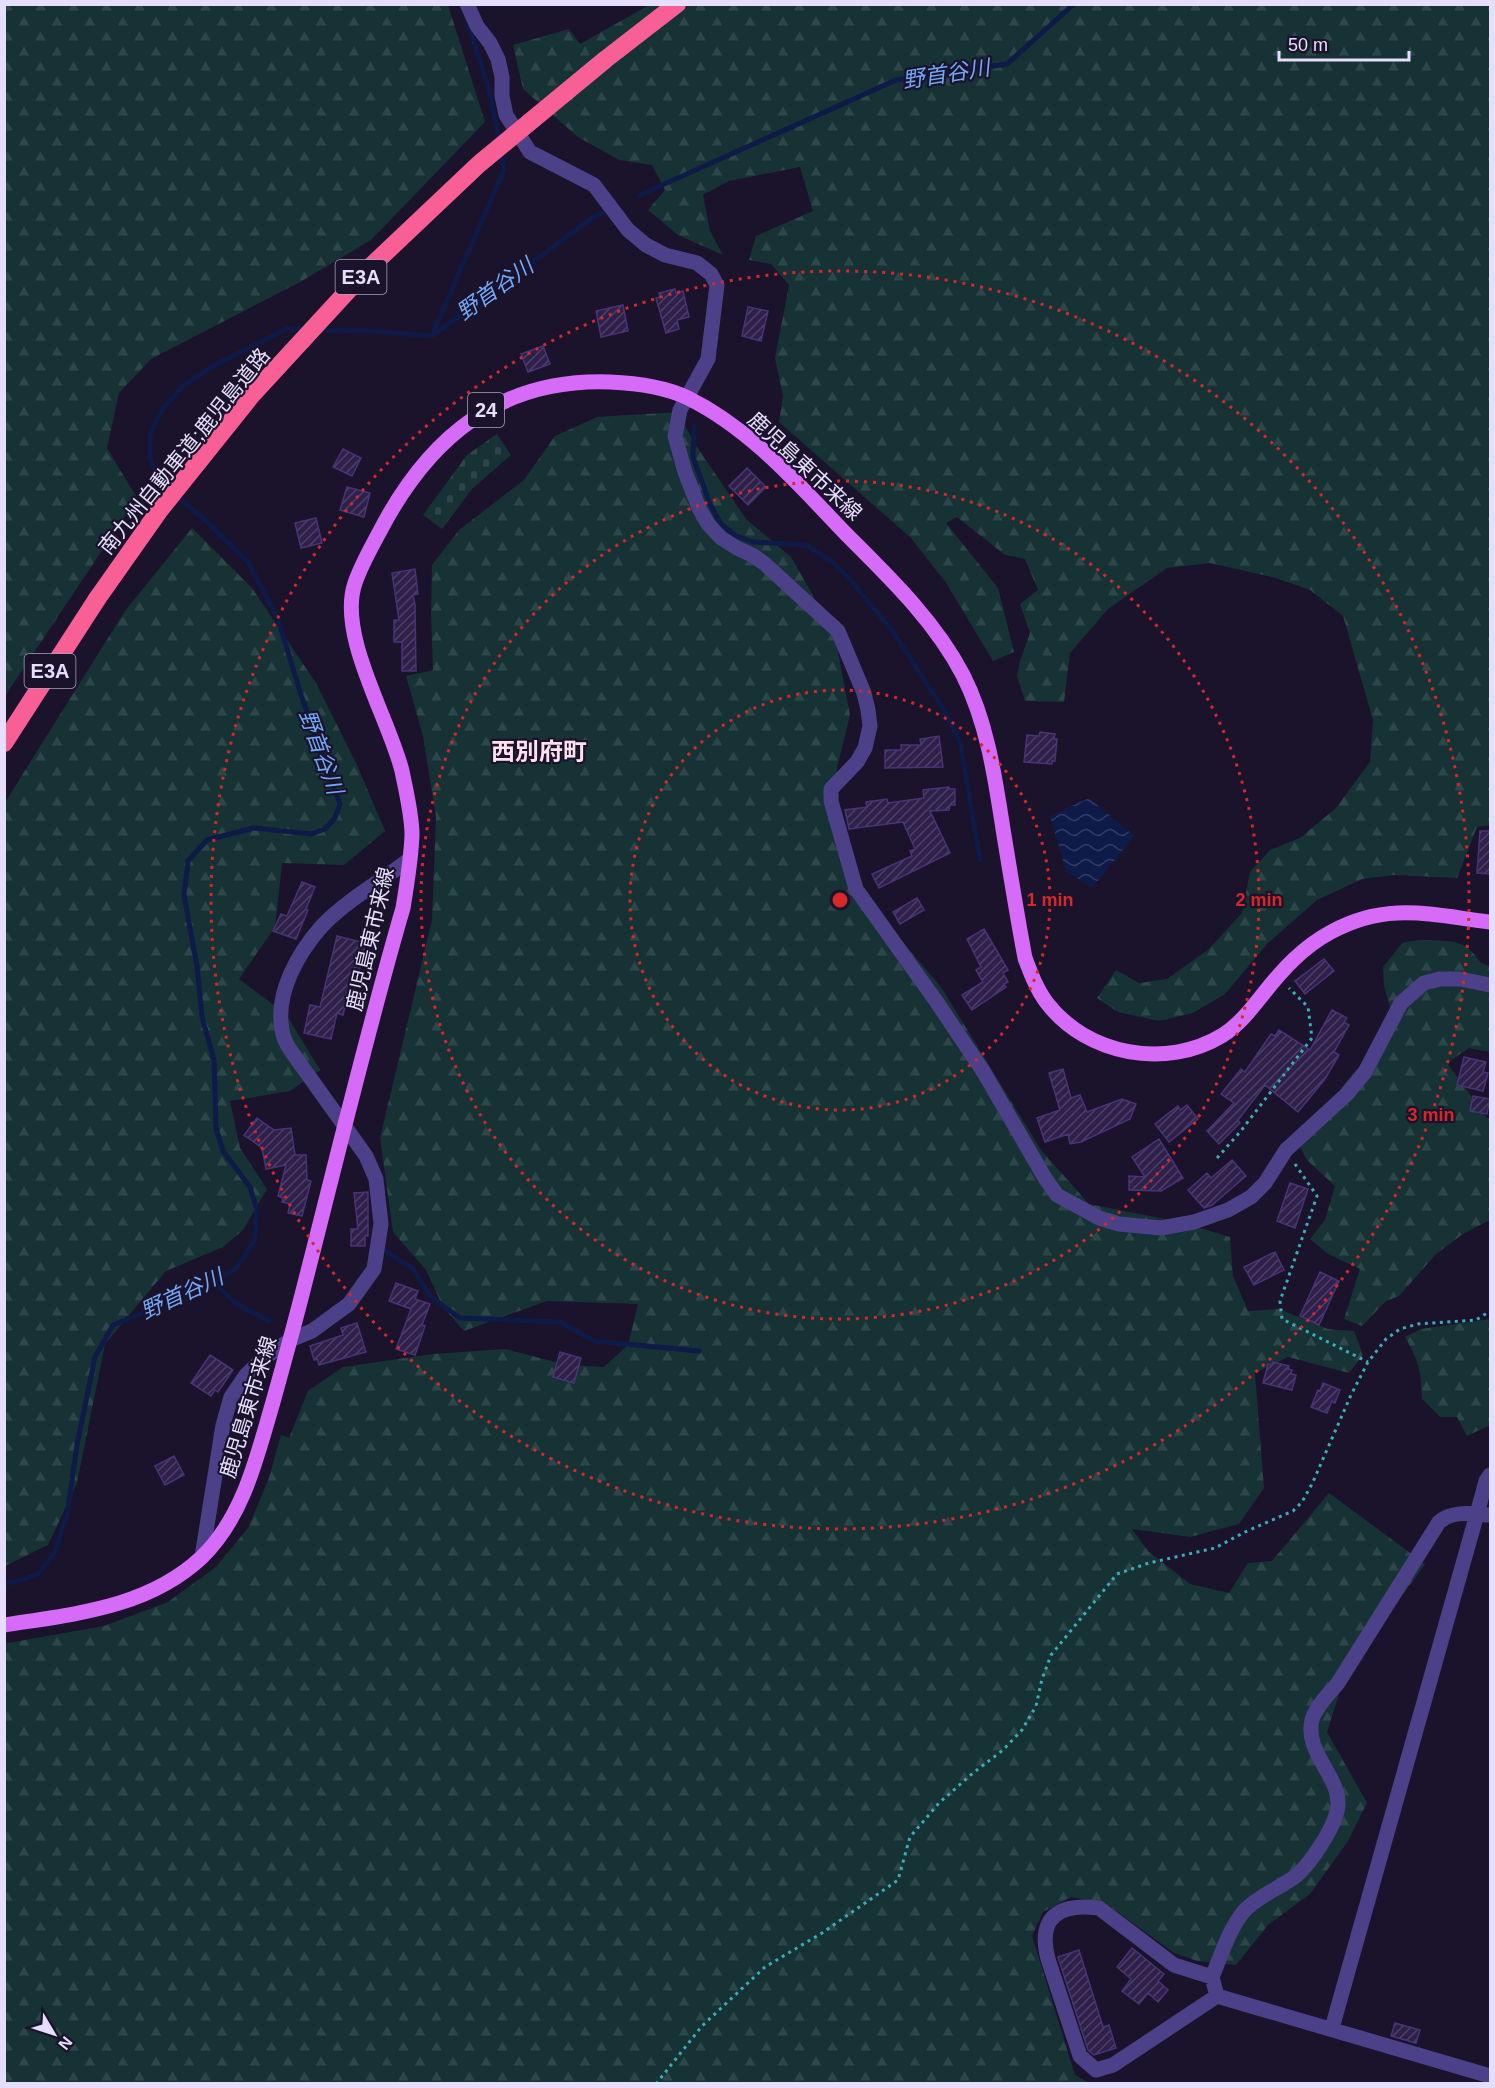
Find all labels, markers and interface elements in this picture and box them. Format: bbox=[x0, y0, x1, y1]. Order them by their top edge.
scale bar bbox=[1279, 24, 1410, 62]
text: 50 m bbox=[1288, 35, 1328, 55]
water label: 野首谷川 bbox=[901, 54, 993, 93]
water label: 野首谷川 bbox=[452, 252, 540, 325]
road number: E3A bbox=[336, 260, 386, 294]
street label: 南九州自動車道;鹿児島道路 bbox=[94, 344, 274, 558]
road number: 24 bbox=[468, 393, 504, 427]
street label: 鹿児島東市来線 bbox=[743, 407, 867, 525]
road number: E3A bbox=[25, 654, 76, 688]
water label: 野首谷川 bbox=[294, 706, 348, 799]
district label: 西別府町 bbox=[491, 738, 587, 765]
street label: 鹿児島東市来線 bbox=[342, 865, 398, 1013]
centre of rings bbox=[830, 890, 850, 910]
text: 1 min bbox=[1026, 890, 1074, 910]
text: 2 min bbox=[1235, 890, 1283, 910]
text: 3 min bbox=[1407, 1105, 1455, 1125]
water label: 野首谷川 bbox=[137, 1263, 229, 1324]
street label: 鹿児島東市来線 bbox=[216, 1333, 280, 1481]
north arrow bbox=[24, 2004, 84, 2064]
text: N bbox=[55, 2033, 76, 2053]

